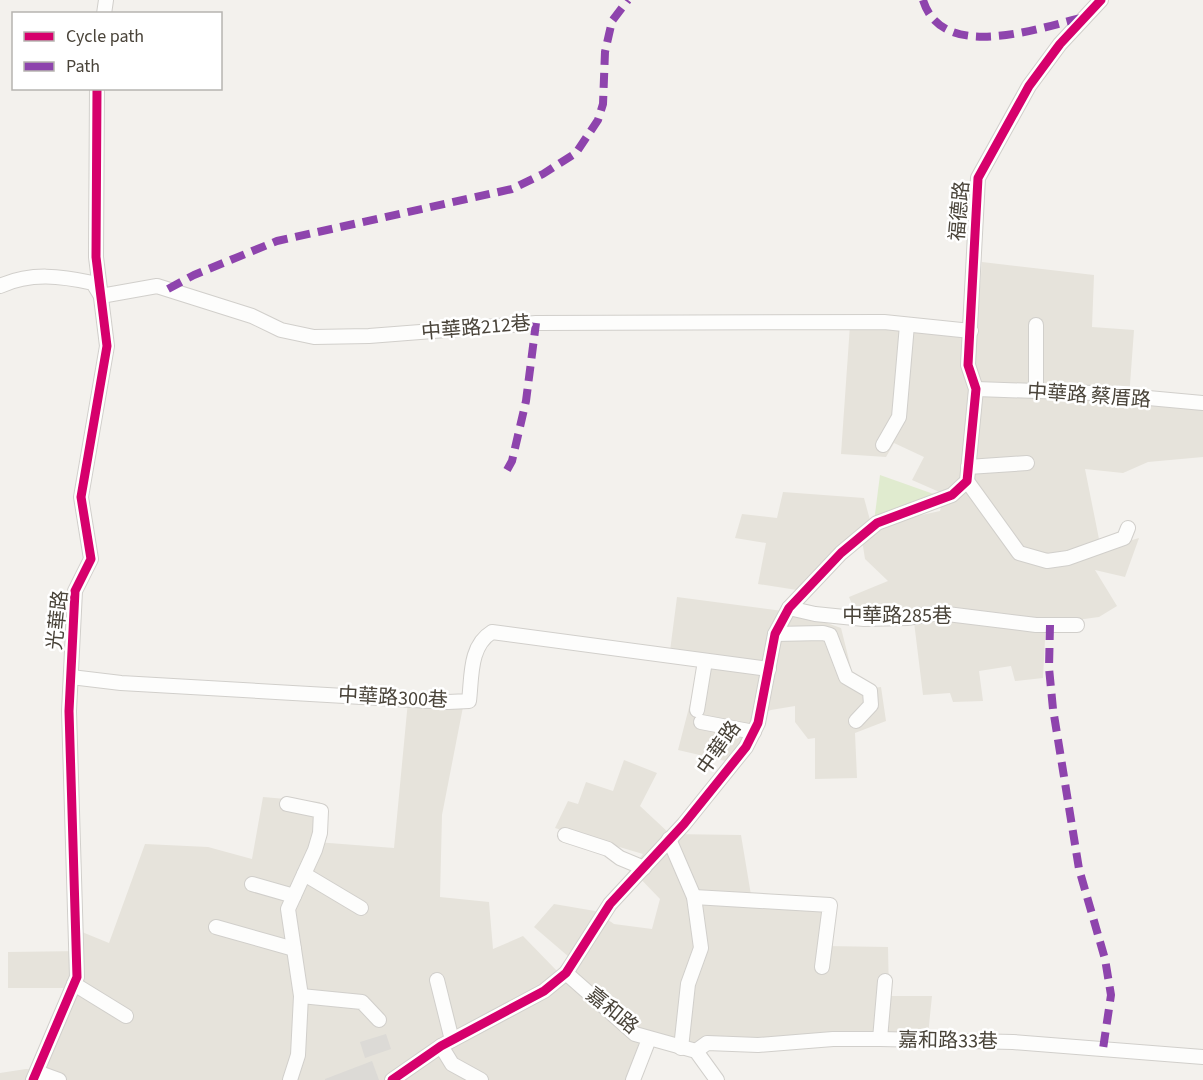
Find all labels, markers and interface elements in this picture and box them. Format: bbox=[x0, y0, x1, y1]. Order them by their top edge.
legend bbox=[12, 12, 222, 90]
text: Cycle path bbox=[66, 24, 144, 49]
text: Path bbox=[66, 54, 100, 79]
street label: 福德路 bbox=[943, 180, 977, 242]
street label: 中華路212巷 bbox=[420, 309, 532, 347]
street label: 中華路 蔡厝路 bbox=[1026, 378, 1152, 414]
street label: 光華路 bbox=[41, 589, 75, 651]
street label: 中華路285巷 bbox=[842, 602, 952, 630]
street label: 中華路300巷 bbox=[337, 681, 449, 715]
street label: 中華路 bbox=[690, 715, 748, 781]
street label: 嘉和路 bbox=[580, 981, 644, 1041]
street label: 嘉和路33巷 bbox=[898, 1026, 998, 1056]

